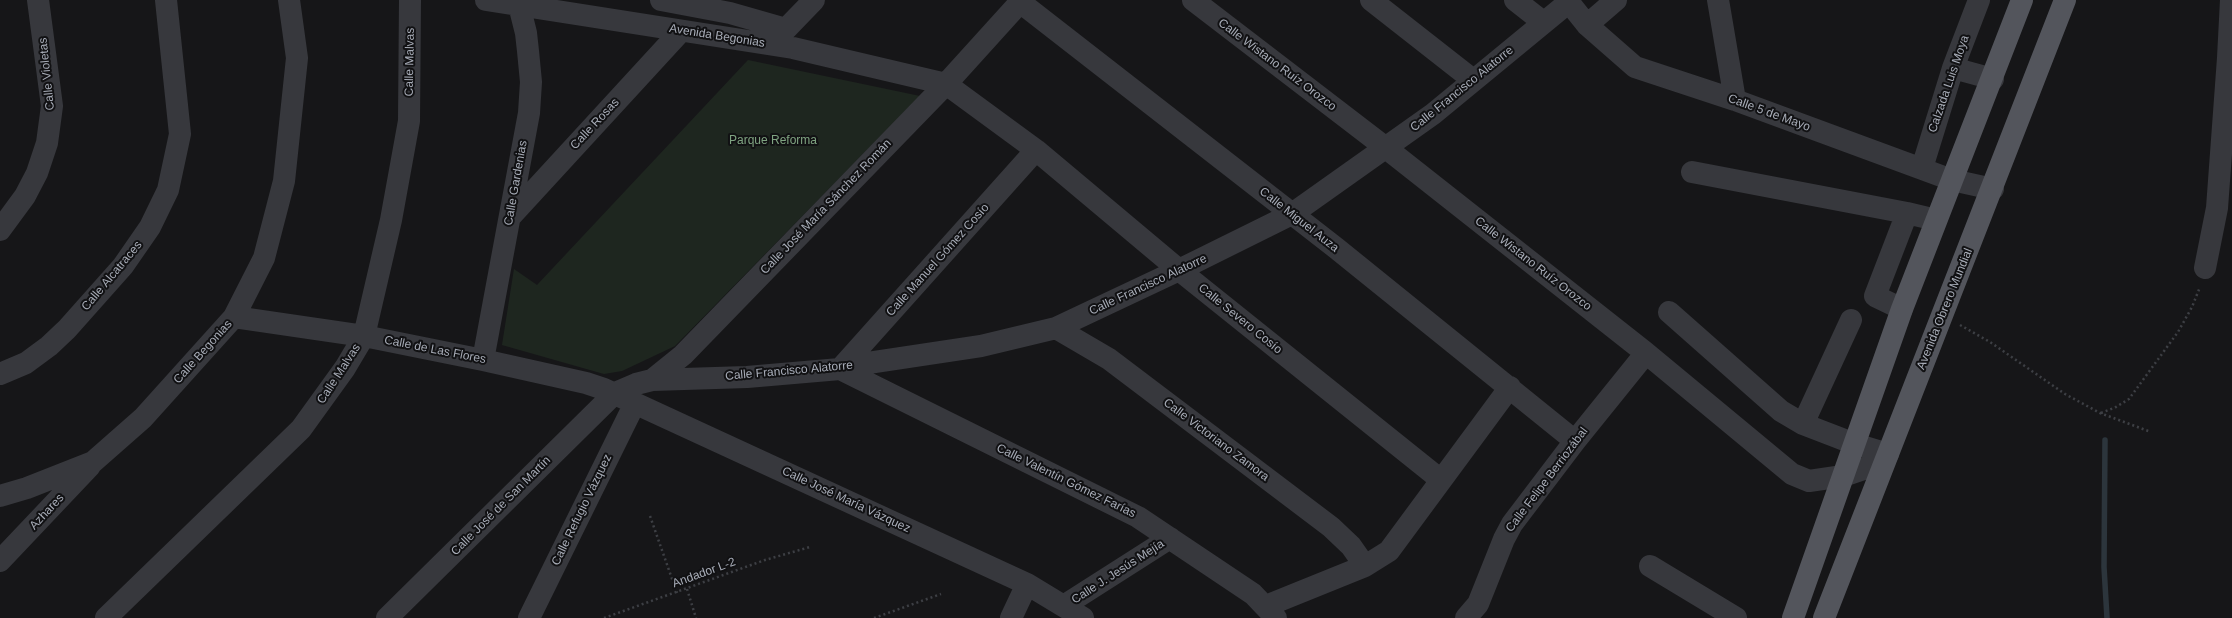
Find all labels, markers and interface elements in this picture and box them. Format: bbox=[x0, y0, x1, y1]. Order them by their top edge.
street label: Calle Wistano Ruíz Orozco bbox=[1215, 16, 1339, 114]
street label: Avenida Begonias bbox=[668, 21, 766, 51]
street label: Calle Malvas bbox=[402, 28, 418, 96]
street label: Calzada Luis Moya bbox=[1926, 33, 1972, 135]
street label: Calle Violetas bbox=[36, 37, 58, 111]
street label: Calle Francisco Alatorre bbox=[1408, 43, 1516, 135]
street label: Calle 5 de Mayo bbox=[1726, 91, 1812, 135]
street label: Calle Rosas bbox=[568, 95, 622, 153]
park label: Parque Reforma bbox=[729, 134, 817, 148]
street label: Calle José María Sánchez Román bbox=[758, 137, 894, 277]
street label: Calle Gardenias bbox=[501, 139, 531, 227]
street label: Calle Miguel Auza bbox=[1256, 185, 1342, 255]
street label: Calle Manuel Gómez Cosío bbox=[884, 201, 992, 319]
street label: Calle Wistano Ruíz Orozco bbox=[1472, 214, 1594, 314]
street label: Calle Alcatraces bbox=[79, 238, 145, 314]
street label: Avenida Obrero Mundial bbox=[1914, 246, 1976, 372]
street label: Calle Francisco Alatorre bbox=[1087, 251, 1209, 319]
street label: Calle Severo Cosío bbox=[1195, 281, 1285, 357]
street label: Calle Begonias bbox=[171, 317, 235, 387]
street label: Calle de Las Flores bbox=[383, 333, 487, 367]
street label: Calle Malvas bbox=[314, 341, 364, 407]
street label: Calle Francisco Alatorre bbox=[725, 358, 853, 384]
street label: Calle Victoriano Zamora bbox=[1160, 396, 1272, 484]
street label: Calle Felipe Berriozábal bbox=[1503, 425, 1591, 535]
street label: Calle Valentín Gómez Farías bbox=[994, 441, 1138, 521]
street label: Calle Refugio Vázquez bbox=[549, 452, 615, 568]
street label: Calle José de San Martín bbox=[448, 453, 554, 559]
street label: Calle José María Vázquez bbox=[779, 464, 913, 536]
street label: Azhares bbox=[27, 491, 67, 533]
street label: Calle J. Jesús Mejía bbox=[1069, 537, 1167, 607]
street label: Andador L-2 bbox=[671, 555, 737, 591]

